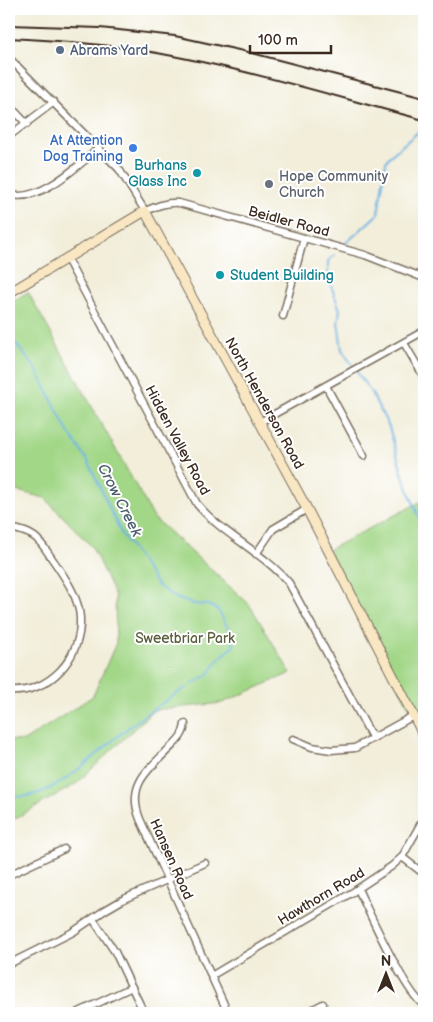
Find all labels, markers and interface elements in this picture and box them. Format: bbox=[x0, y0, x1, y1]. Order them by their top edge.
scale bar bbox=[250, 22, 332, 54]
text: 100 m bbox=[258, 31, 298, 50]
place label: Abrams Yard bbox=[70, 42, 148, 59]
marker: Abrams Yard bbox=[54, 44, 66, 56]
place label: At Attention Dog Training bbox=[43, 132, 123, 165]
marker: At Attention Dog Training bbox=[127, 142, 139, 154]
place label: Burhans Glass Inc bbox=[128, 157, 187, 190]
marker: Burhans Glass Inc bbox=[191, 167, 203, 179]
place label: Hope Community Church bbox=[279, 168, 389, 201]
marker: Hope Community Church bbox=[263, 178, 275, 190]
street label: Beidler Road bbox=[246, 203, 331, 240]
place label: Student Building bbox=[230, 267, 334, 284]
marker: Student Building bbox=[214, 269, 226, 281]
street label: North Henderson Road bbox=[221, 335, 308, 472]
street label: Hidden Valley Road bbox=[141, 382, 214, 498]
water label: Crow Creek bbox=[93, 460, 146, 541]
park label: Sweetbriar Park bbox=[135, 630, 235, 647]
street label: Hansen Road bbox=[146, 816, 197, 902]
street label: Hawthorn Road bbox=[275, 864, 368, 929]
north arrow bbox=[360, 950, 410, 1000]
text: N bbox=[381, 953, 391, 970]

